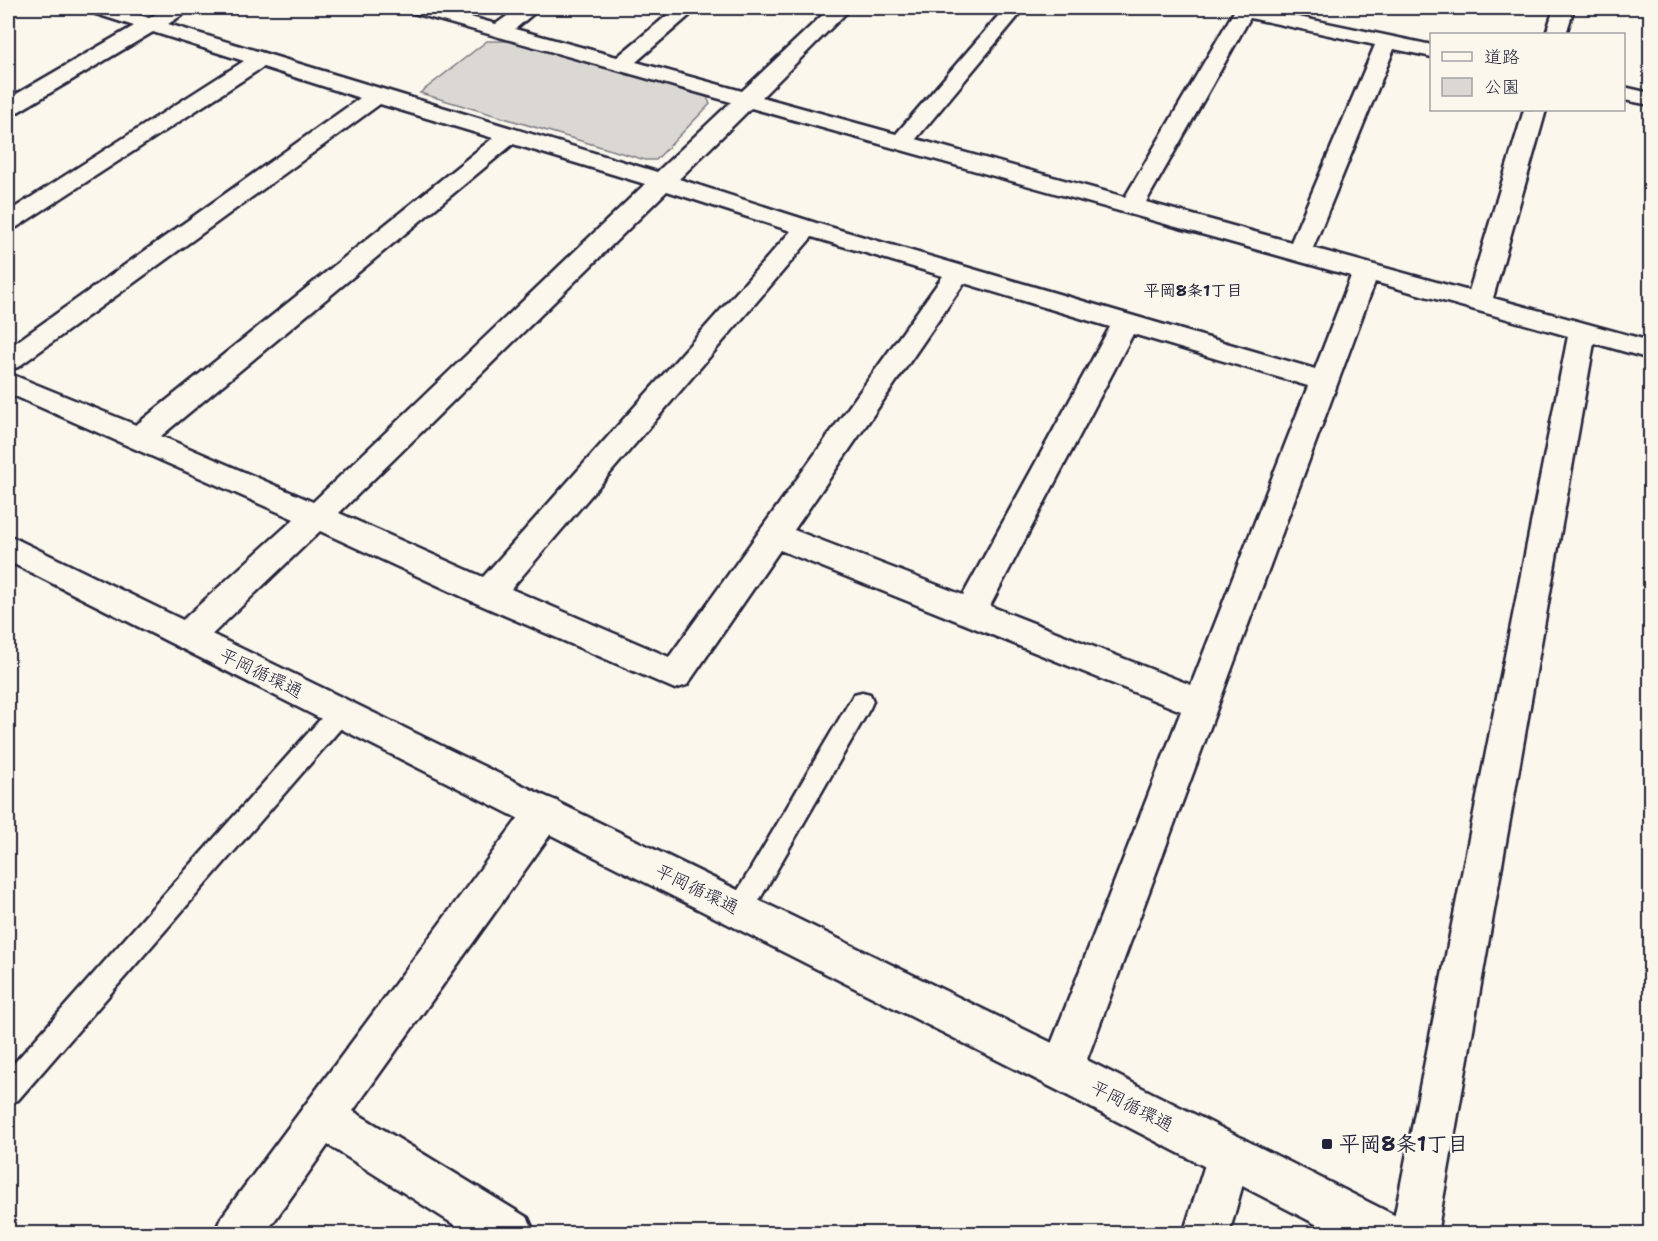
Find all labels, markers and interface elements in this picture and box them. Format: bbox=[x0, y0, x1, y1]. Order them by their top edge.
legend bbox=[1430, 33, 1625, 111]
text: 道路 bbox=[1484, 45, 1520, 69]
text: 公園 bbox=[1484, 75, 1520, 99]
district label: 平岡8条1丁目 bbox=[1144, 280, 1242, 301]
street label: 平岡循環通 bbox=[215, 642, 307, 704]
street label: 平岡循環通 bbox=[651, 858, 743, 920]
street label: 平岡循環通 bbox=[1086, 1075, 1178, 1137]
place label: 平岡8条1丁目 bbox=[1339, 1130, 1468, 1158]
marker: 平岡8条1丁目 bbox=[1320, 1137, 1334, 1151]

